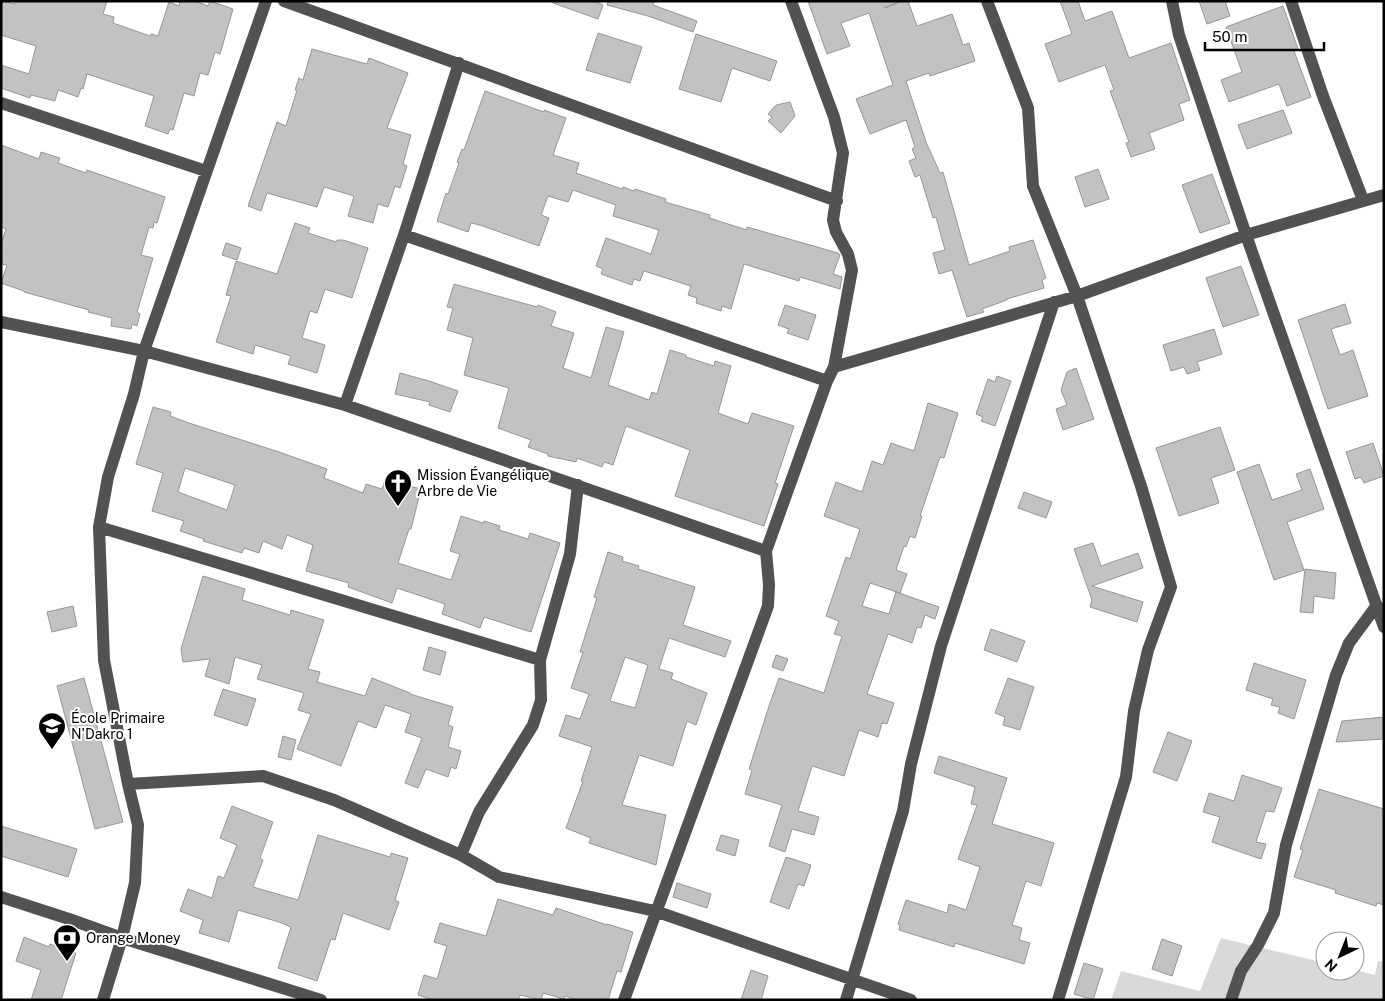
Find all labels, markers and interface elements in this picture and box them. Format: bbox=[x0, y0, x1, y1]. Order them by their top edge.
scale bar bbox=[1205, 20, 1324, 52]
text: 50 m bbox=[1212, 28, 1247, 45]
place label: Mission Évangélique Arbre de Vie bbox=[417, 466, 550, 499]
church icon: Mission Évangélique Arbre de Vie bbox=[383, 468, 413, 507]
place label: École Primaire N'Dakro 1 bbox=[71, 709, 165, 742]
school or university icon: École Primaire N'Dakro 1 bbox=[37, 711, 67, 750]
bank icon: Orange Money bbox=[52, 923, 82, 962]
place label: Orange Money bbox=[86, 930, 181, 946]
north arrow bbox=[1315, 931, 1365, 981]
text: N bbox=[1322, 956, 1341, 975]

